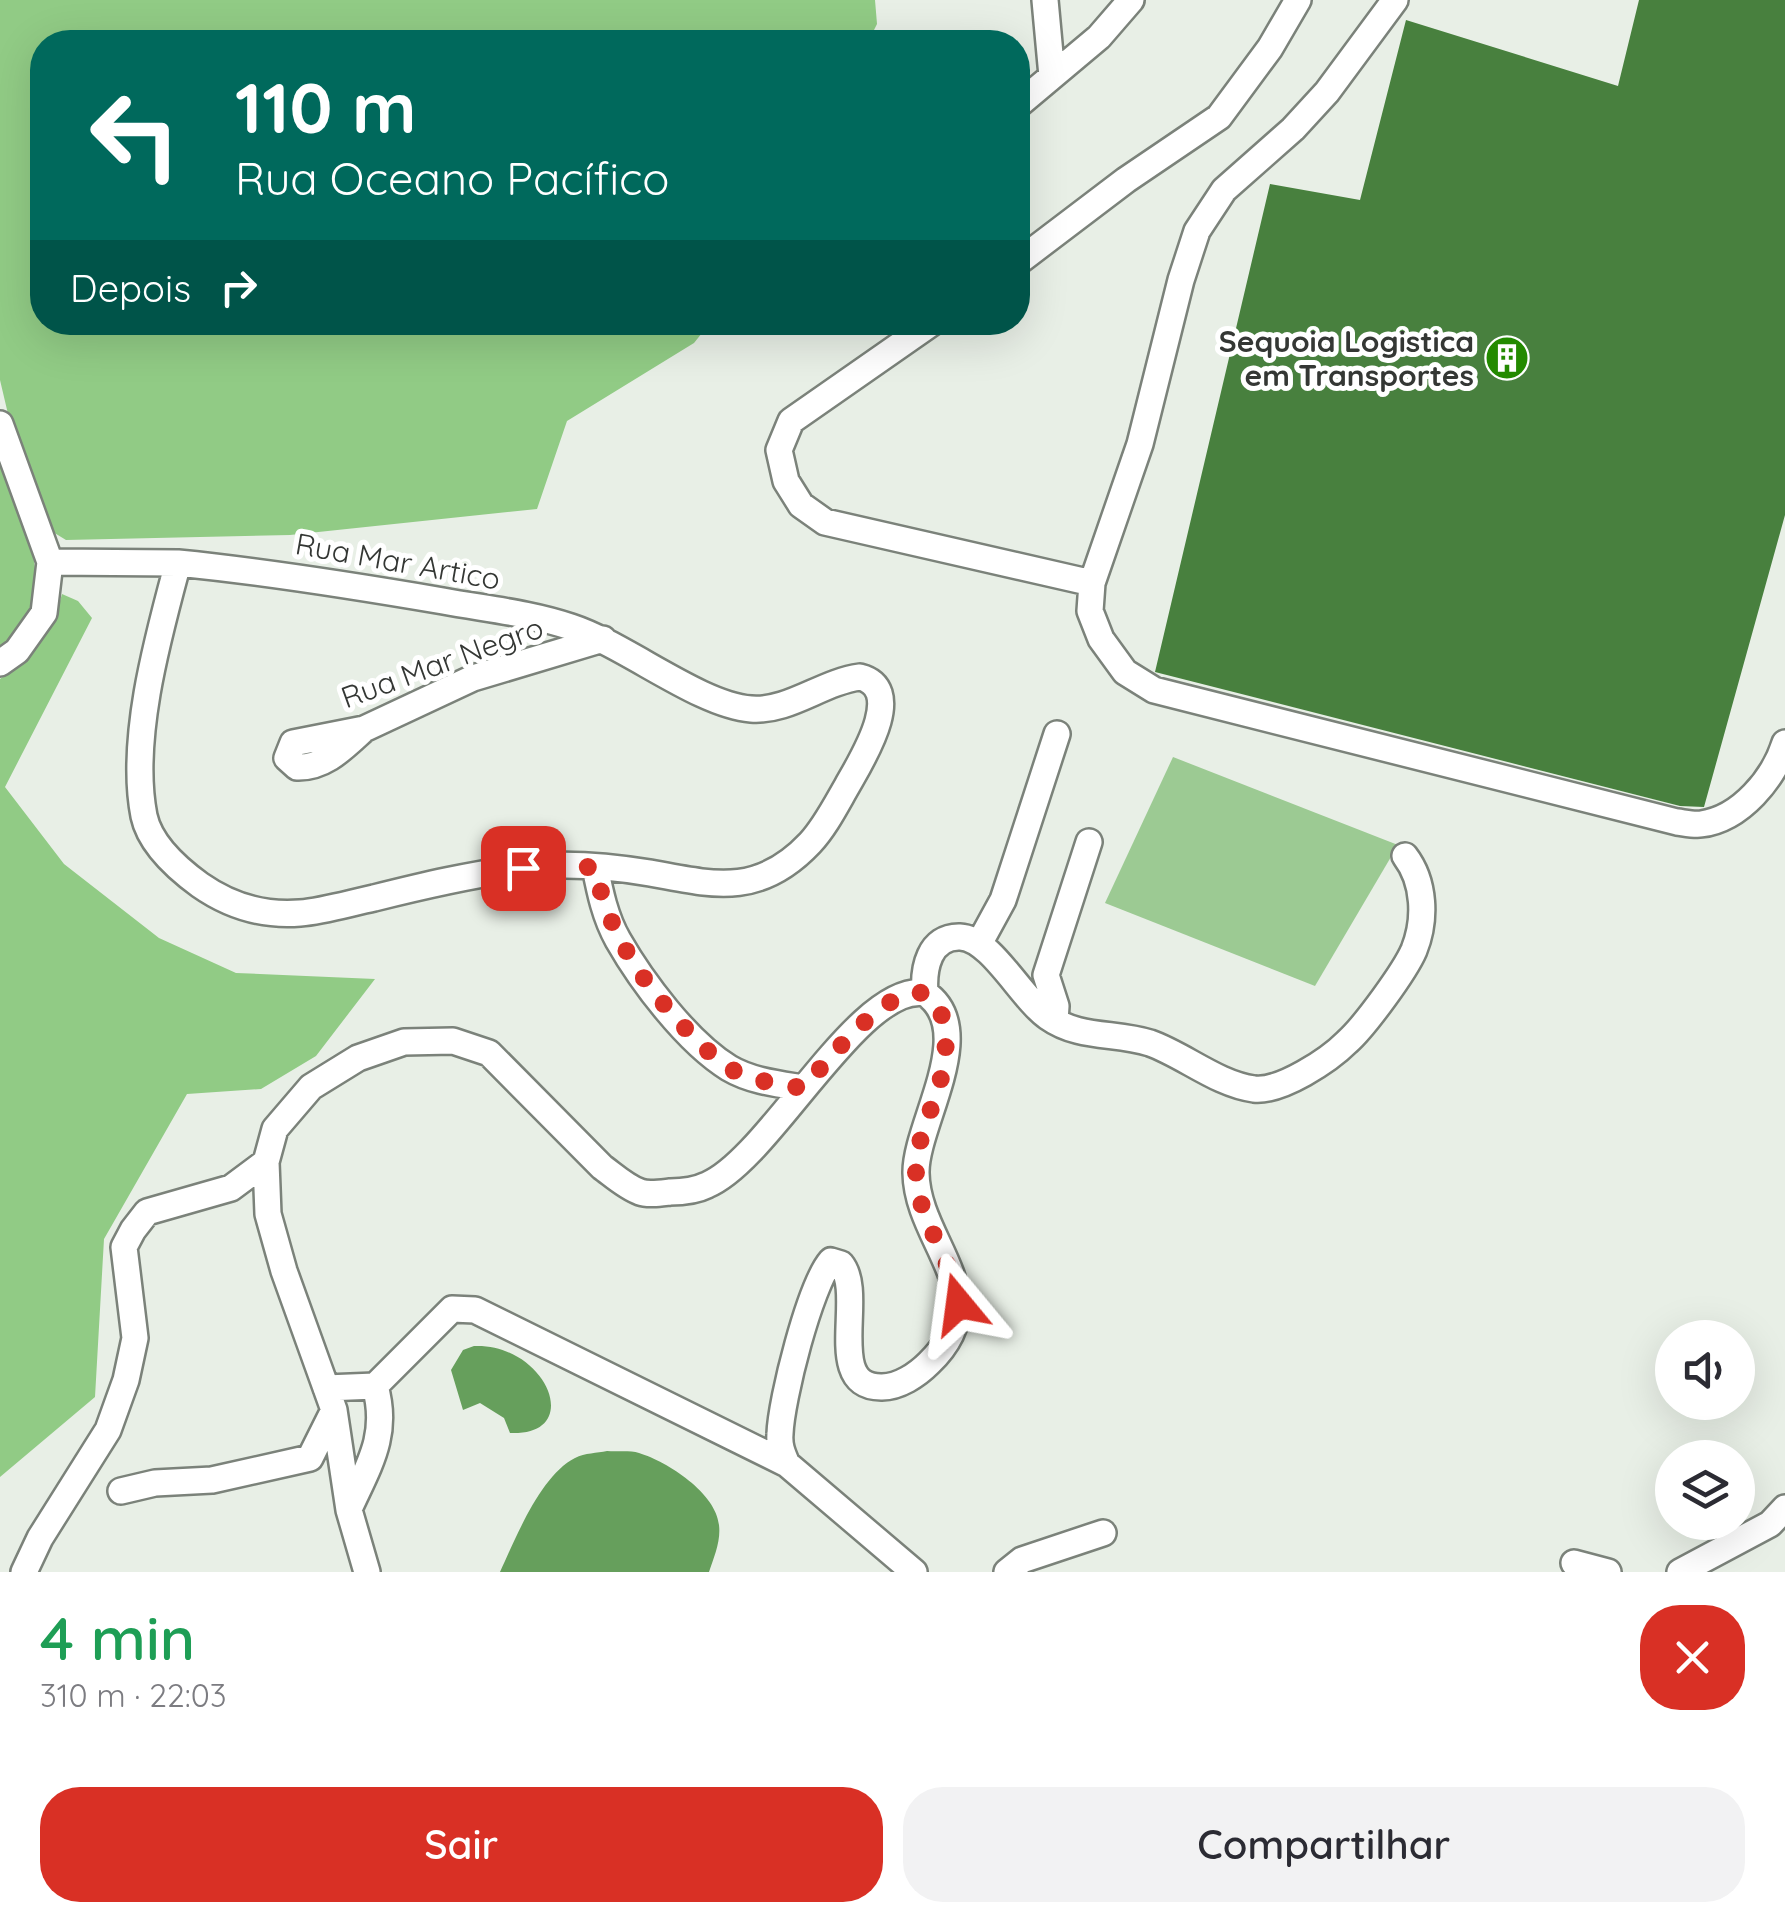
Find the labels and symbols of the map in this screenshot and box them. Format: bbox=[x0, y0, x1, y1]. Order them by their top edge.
place label: Sequoia Logistica em Transportes bbox=[1219, 322, 1474, 394]
building icon: Sequoia Logistica em Transportes bbox=[1484, 335, 1530, 381]
street label: Rua Mar Artico bbox=[293, 524, 503, 598]
street label: Rua Mar Negro bbox=[336, 608, 548, 716]
pin bbox=[481, 826, 566, 911]
position arrow bbox=[907, 1252, 1011, 1356]

